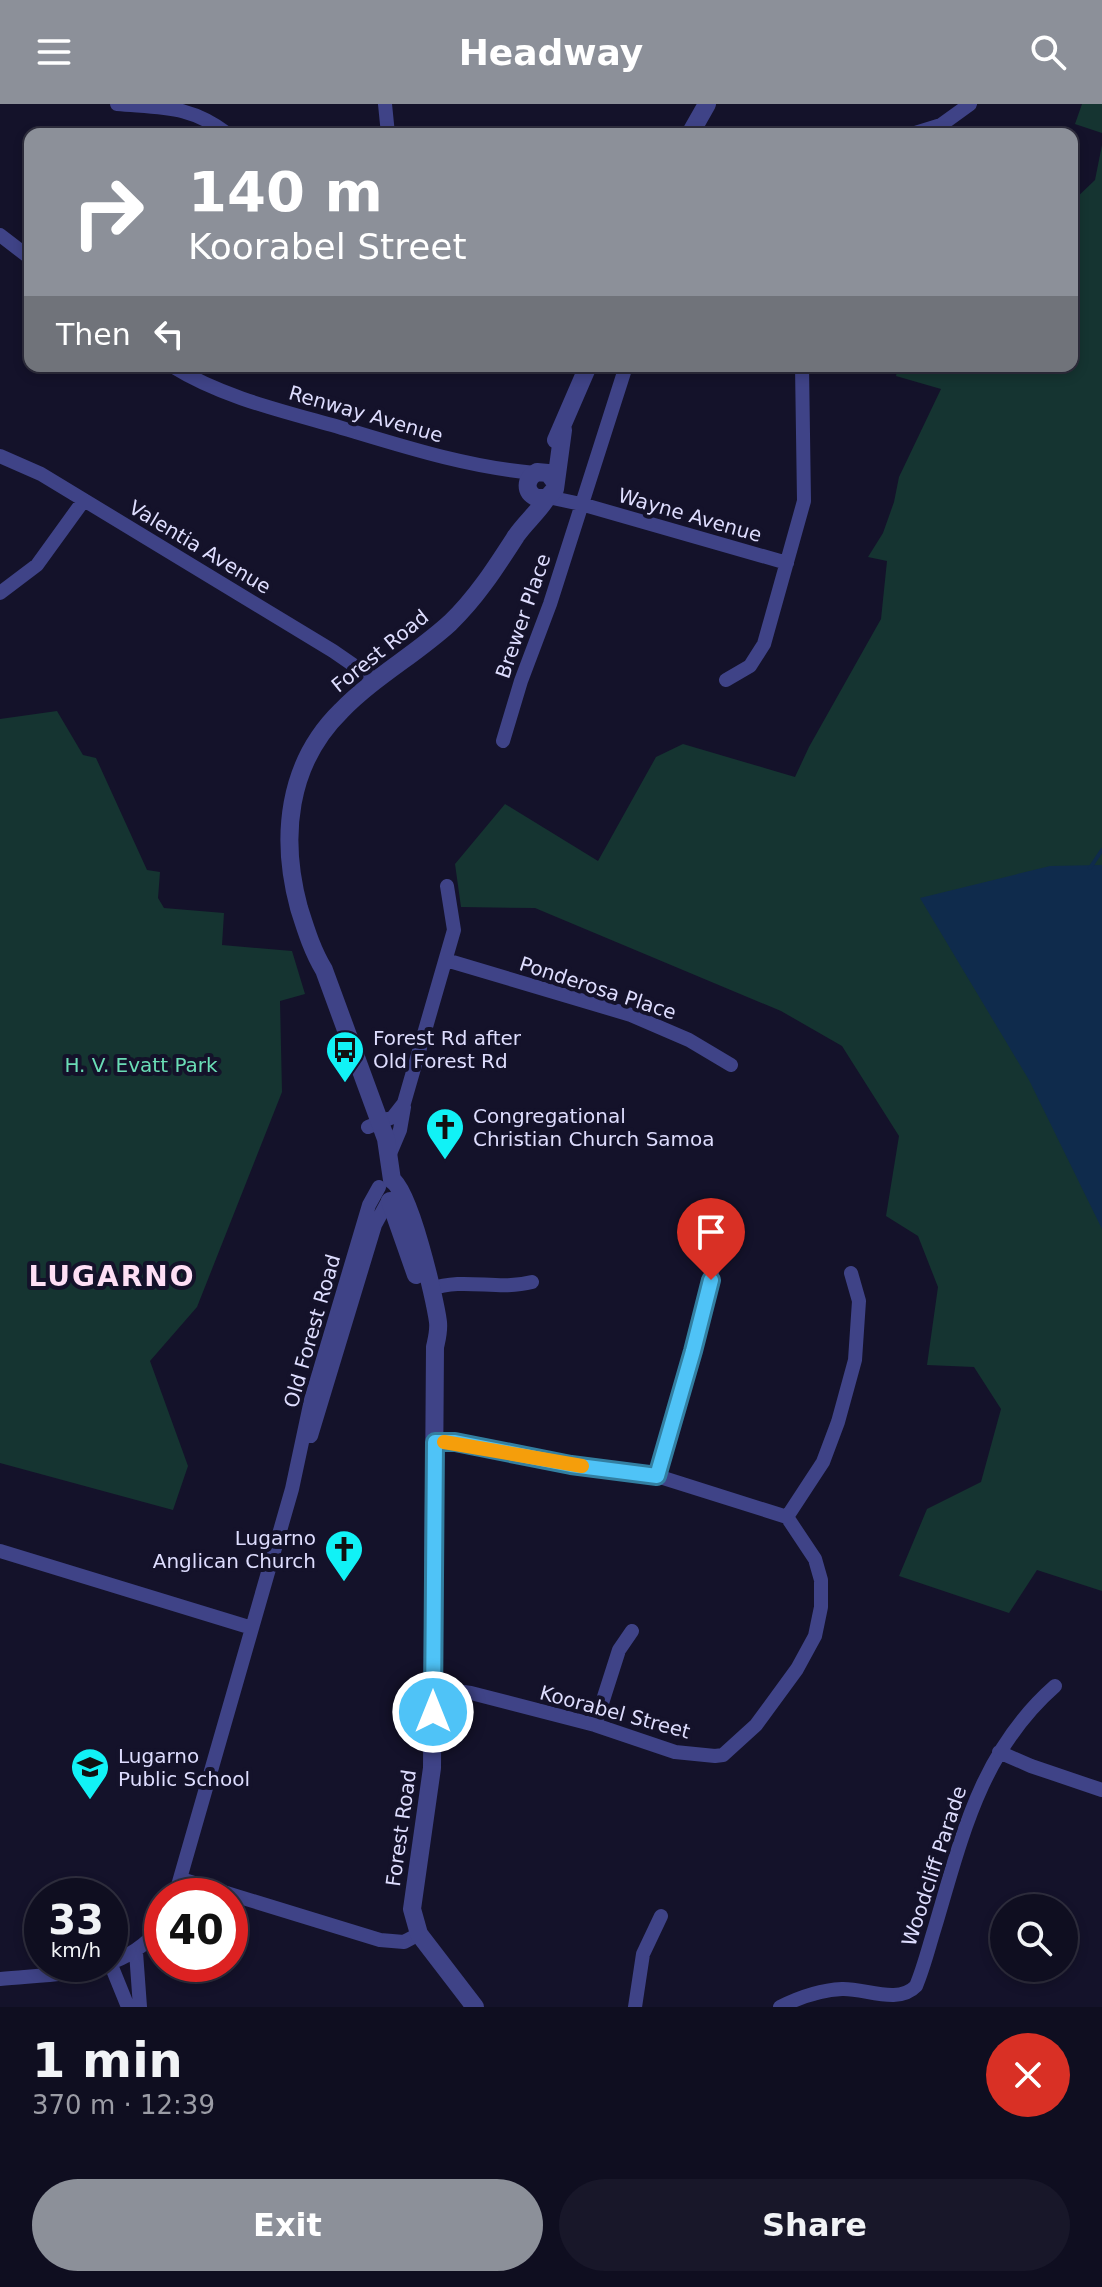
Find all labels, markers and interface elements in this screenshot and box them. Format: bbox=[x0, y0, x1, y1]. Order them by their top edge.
icon: menu bbox=[32, 30, 76, 74]
icon: search bbox=[1026, 30, 1070, 74]
text: Headway bbox=[459, 32, 643, 73]
text: 140 m bbox=[188, 159, 383, 224]
icon: right bbox=[56, 160, 160, 264]
text: Koorabel Street bbox=[188, 226, 467, 267]
icon: left bbox=[147, 312, 191, 356]
text: Then bbox=[56, 317, 131, 352]
street label: Renway Avenue bbox=[286, 381, 446, 447]
street label: Wayne Avenue bbox=[615, 483, 765, 547]
street label: Valentia Avenue bbox=[125, 495, 275, 599]
street label: Brewer Place bbox=[490, 551, 556, 681]
street label: Forest Road bbox=[327, 605, 433, 697]
street label: Ponderosa Place bbox=[517, 951, 679, 1025]
place label: Forest Rd after Old Forest Rd bbox=[373, 1026, 522, 1073]
bus stop icon: Forest Rd after Old Forest Rd bbox=[324, 1029, 366, 1084]
park label: H. V. Evatt Park bbox=[64, 1053, 218, 1077]
place label: Congregational Christian Church Samoa bbox=[473, 1104, 715, 1151]
church icon: Congregational Christian Church Samoa bbox=[424, 1106, 466, 1161]
pin bbox=[677, 1198, 745, 1280]
icon: arrive bbox=[689, 1210, 733, 1254]
street label: Old Forest Road bbox=[279, 1252, 345, 1410]
district label: LUGARNO bbox=[28, 1260, 196, 1293]
place label: Lugarno Anglican Church bbox=[153, 1526, 316, 1573]
church icon: Lugarno Anglican Church bbox=[323, 1528, 365, 1583]
position arrow bbox=[391, 1670, 475, 1754]
street label: Koorabel Street bbox=[537, 1680, 693, 1744]
place label: Lugarno Public School bbox=[118, 1744, 250, 1791]
school or university icon: Lugarno Public School bbox=[69, 1746, 111, 1801]
street label: Forest Road bbox=[381, 1768, 421, 1888]
street label: Woodcliff Parade bbox=[897, 1783, 971, 1949]
speed limit sign: 40 bbox=[144, 1878, 248, 1982]
map controls bbox=[990, 1894, 1078, 1982]
button: search bbox=[990, 1894, 1078, 1982]
text: 33 bbox=[48, 1897, 104, 1943]
text: km/h bbox=[51, 1938, 101, 1962]
text: 1 min bbox=[32, 2032, 183, 2088]
button: close bbox=[986, 2033, 1070, 2117]
text: 370 m · 12:39 bbox=[32, 2090, 215, 2120]
button: Exit bbox=[32, 2179, 543, 2271]
button: Share bbox=[559, 2179, 1070, 2271]

